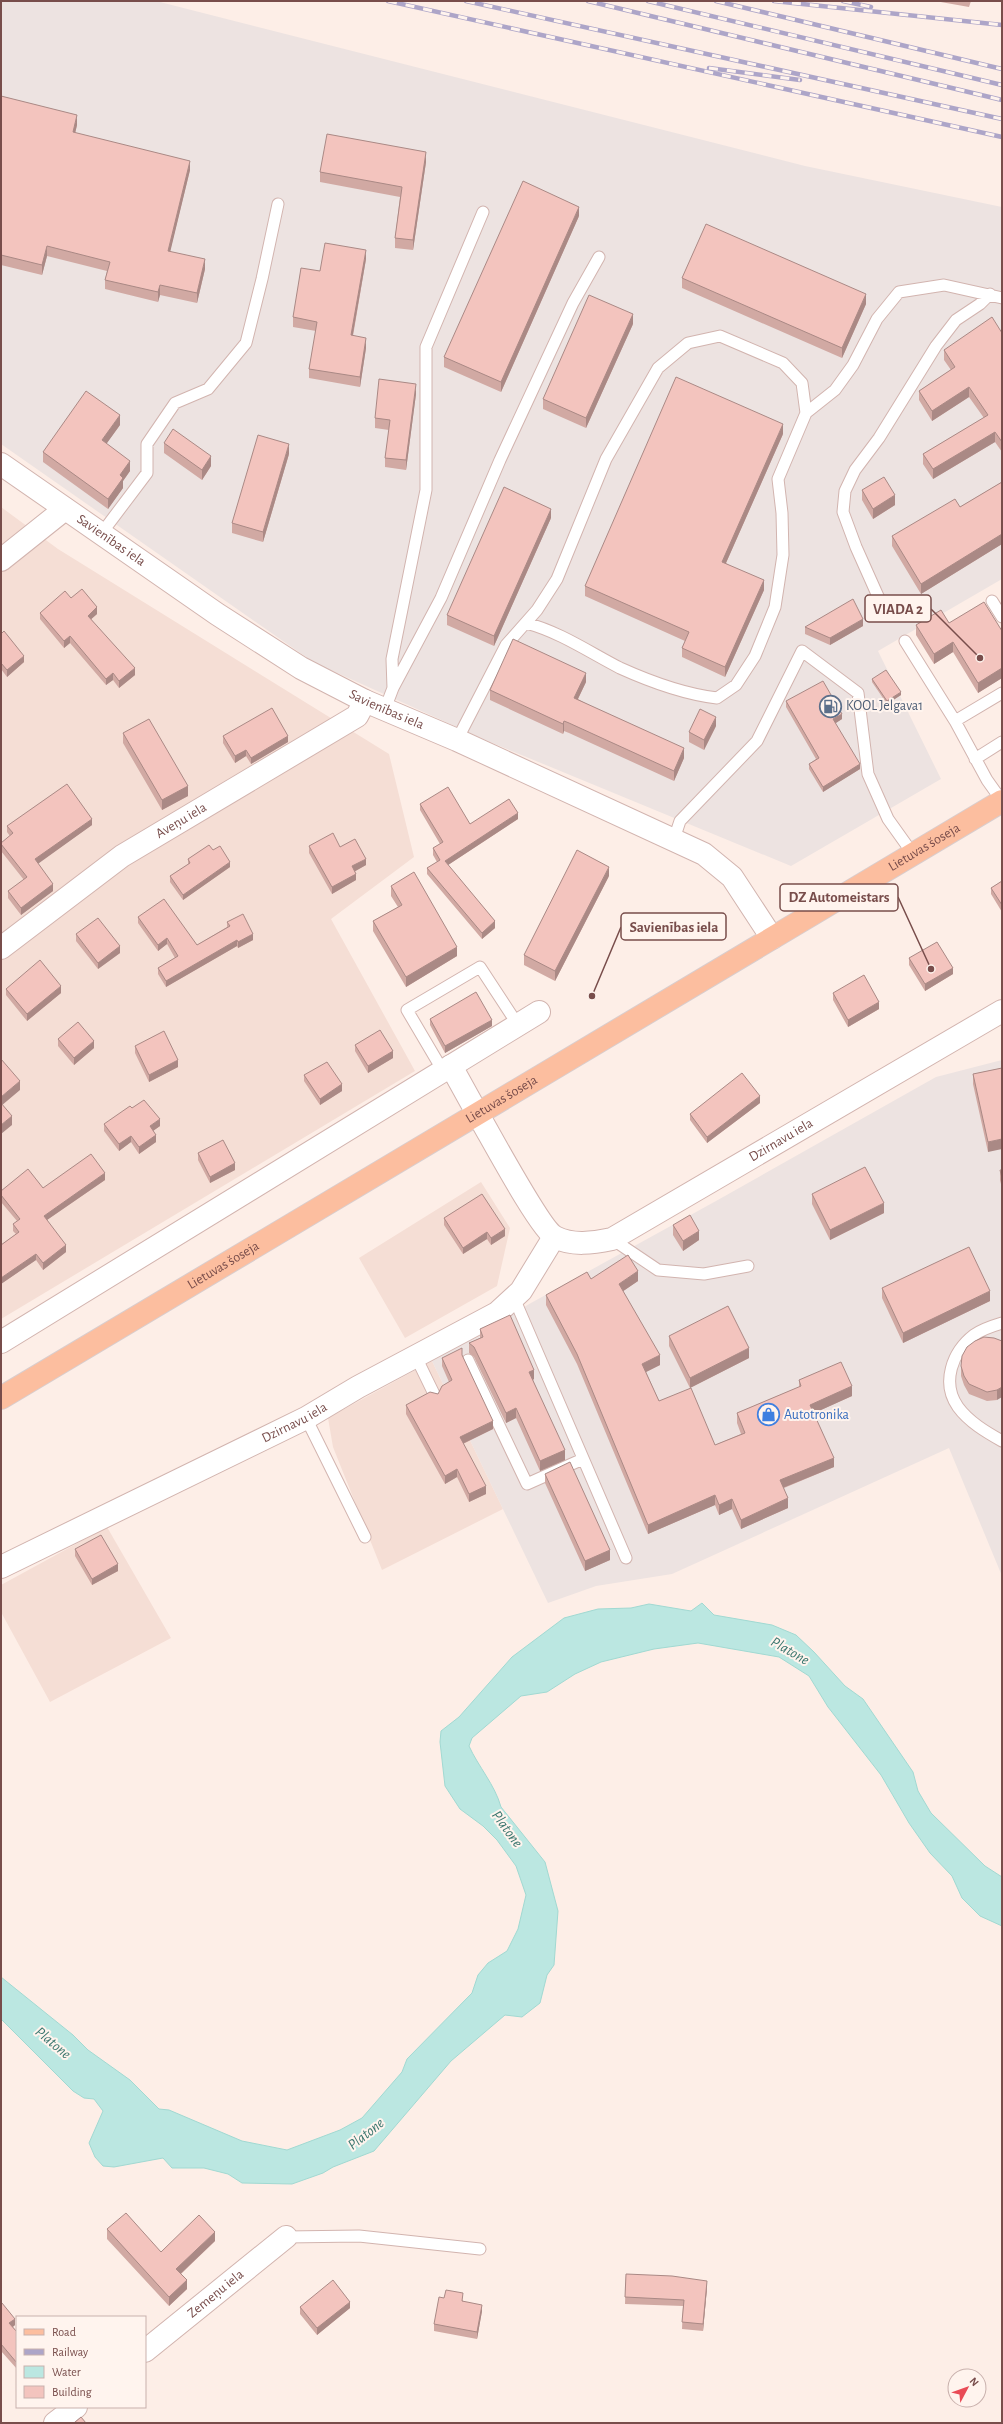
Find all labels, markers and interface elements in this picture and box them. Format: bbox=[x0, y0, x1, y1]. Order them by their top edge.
street label: Savienības iela bbox=[74, 512, 148, 569]
callout: VIADA 2 bbox=[865, 595, 931, 622]
text: VIADA 2 bbox=[873, 602, 923, 617]
street label: Savienības iela bbox=[347, 687, 426, 732]
fuel station icon: KOOL Jelgava1 bbox=[818, 693, 844, 719]
place label: KOOL Jelgava1 bbox=[846, 699, 923, 713]
street label: Aveņu iela bbox=[153, 800, 210, 841]
street label: Lietuvas šoseja bbox=[886, 820, 963, 874]
callout: DZ Automeistars bbox=[780, 884, 898, 911]
text: DZ Automeistars bbox=[788, 890, 890, 905]
callout: Savienības iela bbox=[621, 913, 726, 940]
text: Savienības iela bbox=[629, 920, 719, 935]
street label: Lietuvas šoseja bbox=[463, 1072, 540, 1126]
street label: Dzirnavu iela bbox=[747, 1116, 816, 1164]
street label: Lietuvas šoseja bbox=[185, 1238, 262, 1292]
street label: Dzirnavu iela bbox=[260, 1400, 330, 1445]
shop icon: Autotronika bbox=[756, 1402, 782, 1428]
place label: Autotronika bbox=[784, 1408, 850, 1422]
water label: Platone bbox=[768, 1634, 812, 1668]
water label: Platone bbox=[489, 1808, 525, 1850]
water label: Platone bbox=[32, 2024, 74, 2062]
water label: Platone bbox=[345, 2115, 387, 2153]
street label: Zemeņu iela bbox=[185, 2267, 247, 2320]
legend bbox=[16, 2316, 146, 2408]
text: Road bbox=[52, 2326, 76, 2338]
text: Railway bbox=[52, 2346, 88, 2359]
text: Water bbox=[52, 2366, 81, 2378]
north arrow bbox=[947, 2368, 987, 2408]
text: N bbox=[968, 2375, 981, 2388]
text: Building bbox=[52, 2386, 92, 2398]

